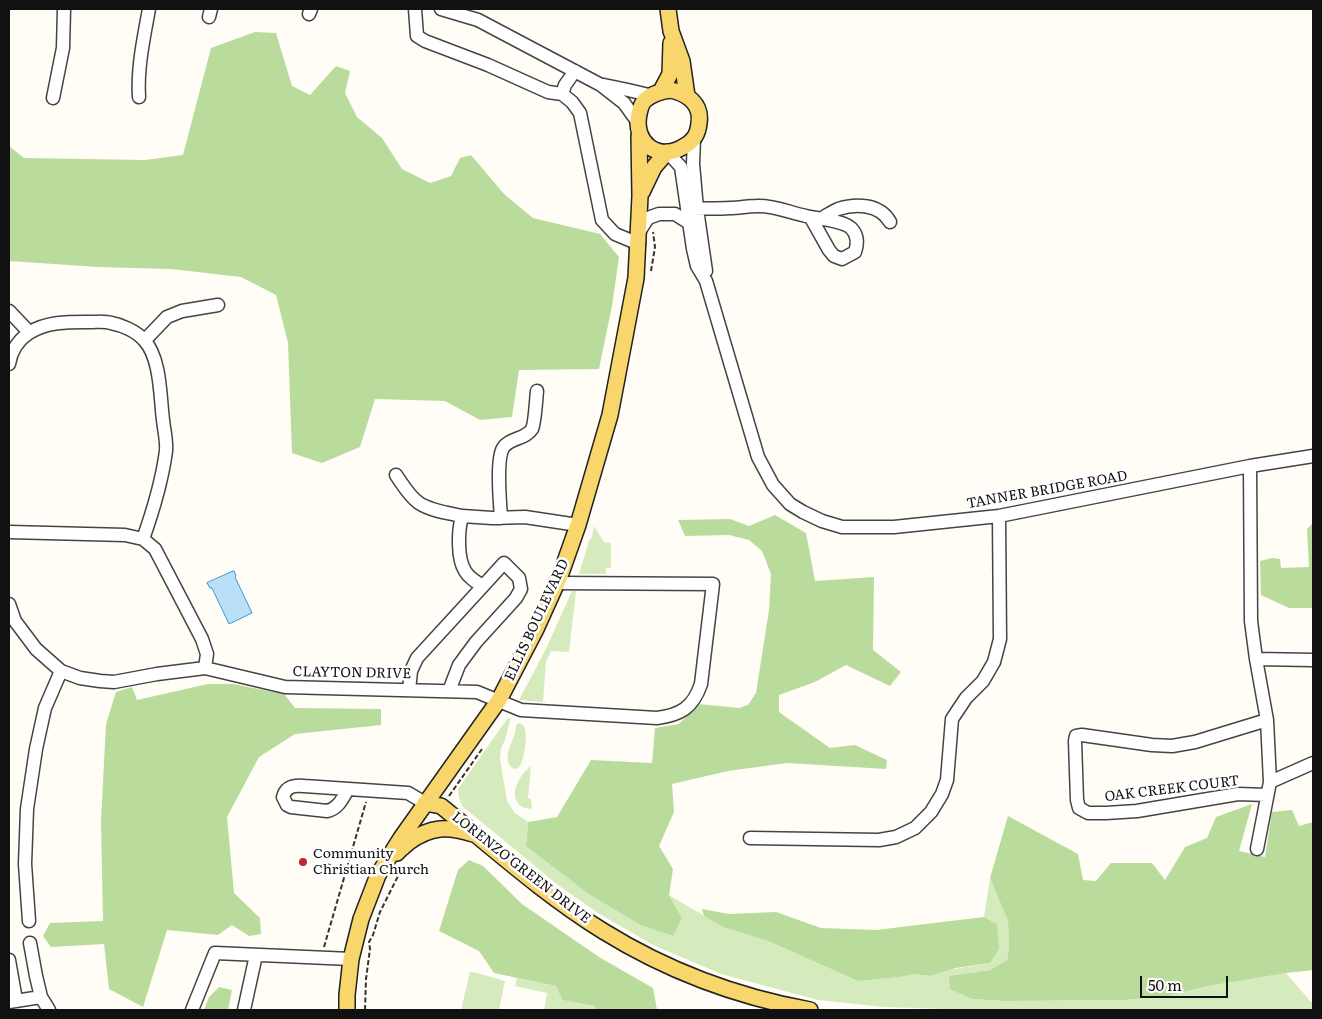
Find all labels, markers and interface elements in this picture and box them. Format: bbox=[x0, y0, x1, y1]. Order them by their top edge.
street label: TANNER BRIDGE ROAD bbox=[965, 468, 1129, 512]
street label: ELLIS BOULEVARD bbox=[501, 556, 573, 684]
street label: CLAYTON DRIVE bbox=[293, 664, 411, 682]
street label: OAK CREEK COURT bbox=[1104, 772, 1240, 806]
street label: LORENZO GREEN DRIVE bbox=[448, 809, 594, 927]
place label: Community Christian Church bbox=[313, 846, 429, 879]
marker: Community Christian Church bbox=[297, 856, 309, 868]
scale bar bbox=[1142, 966, 1230, 998]
text: 50 m bbox=[1148, 973, 1182, 996]

